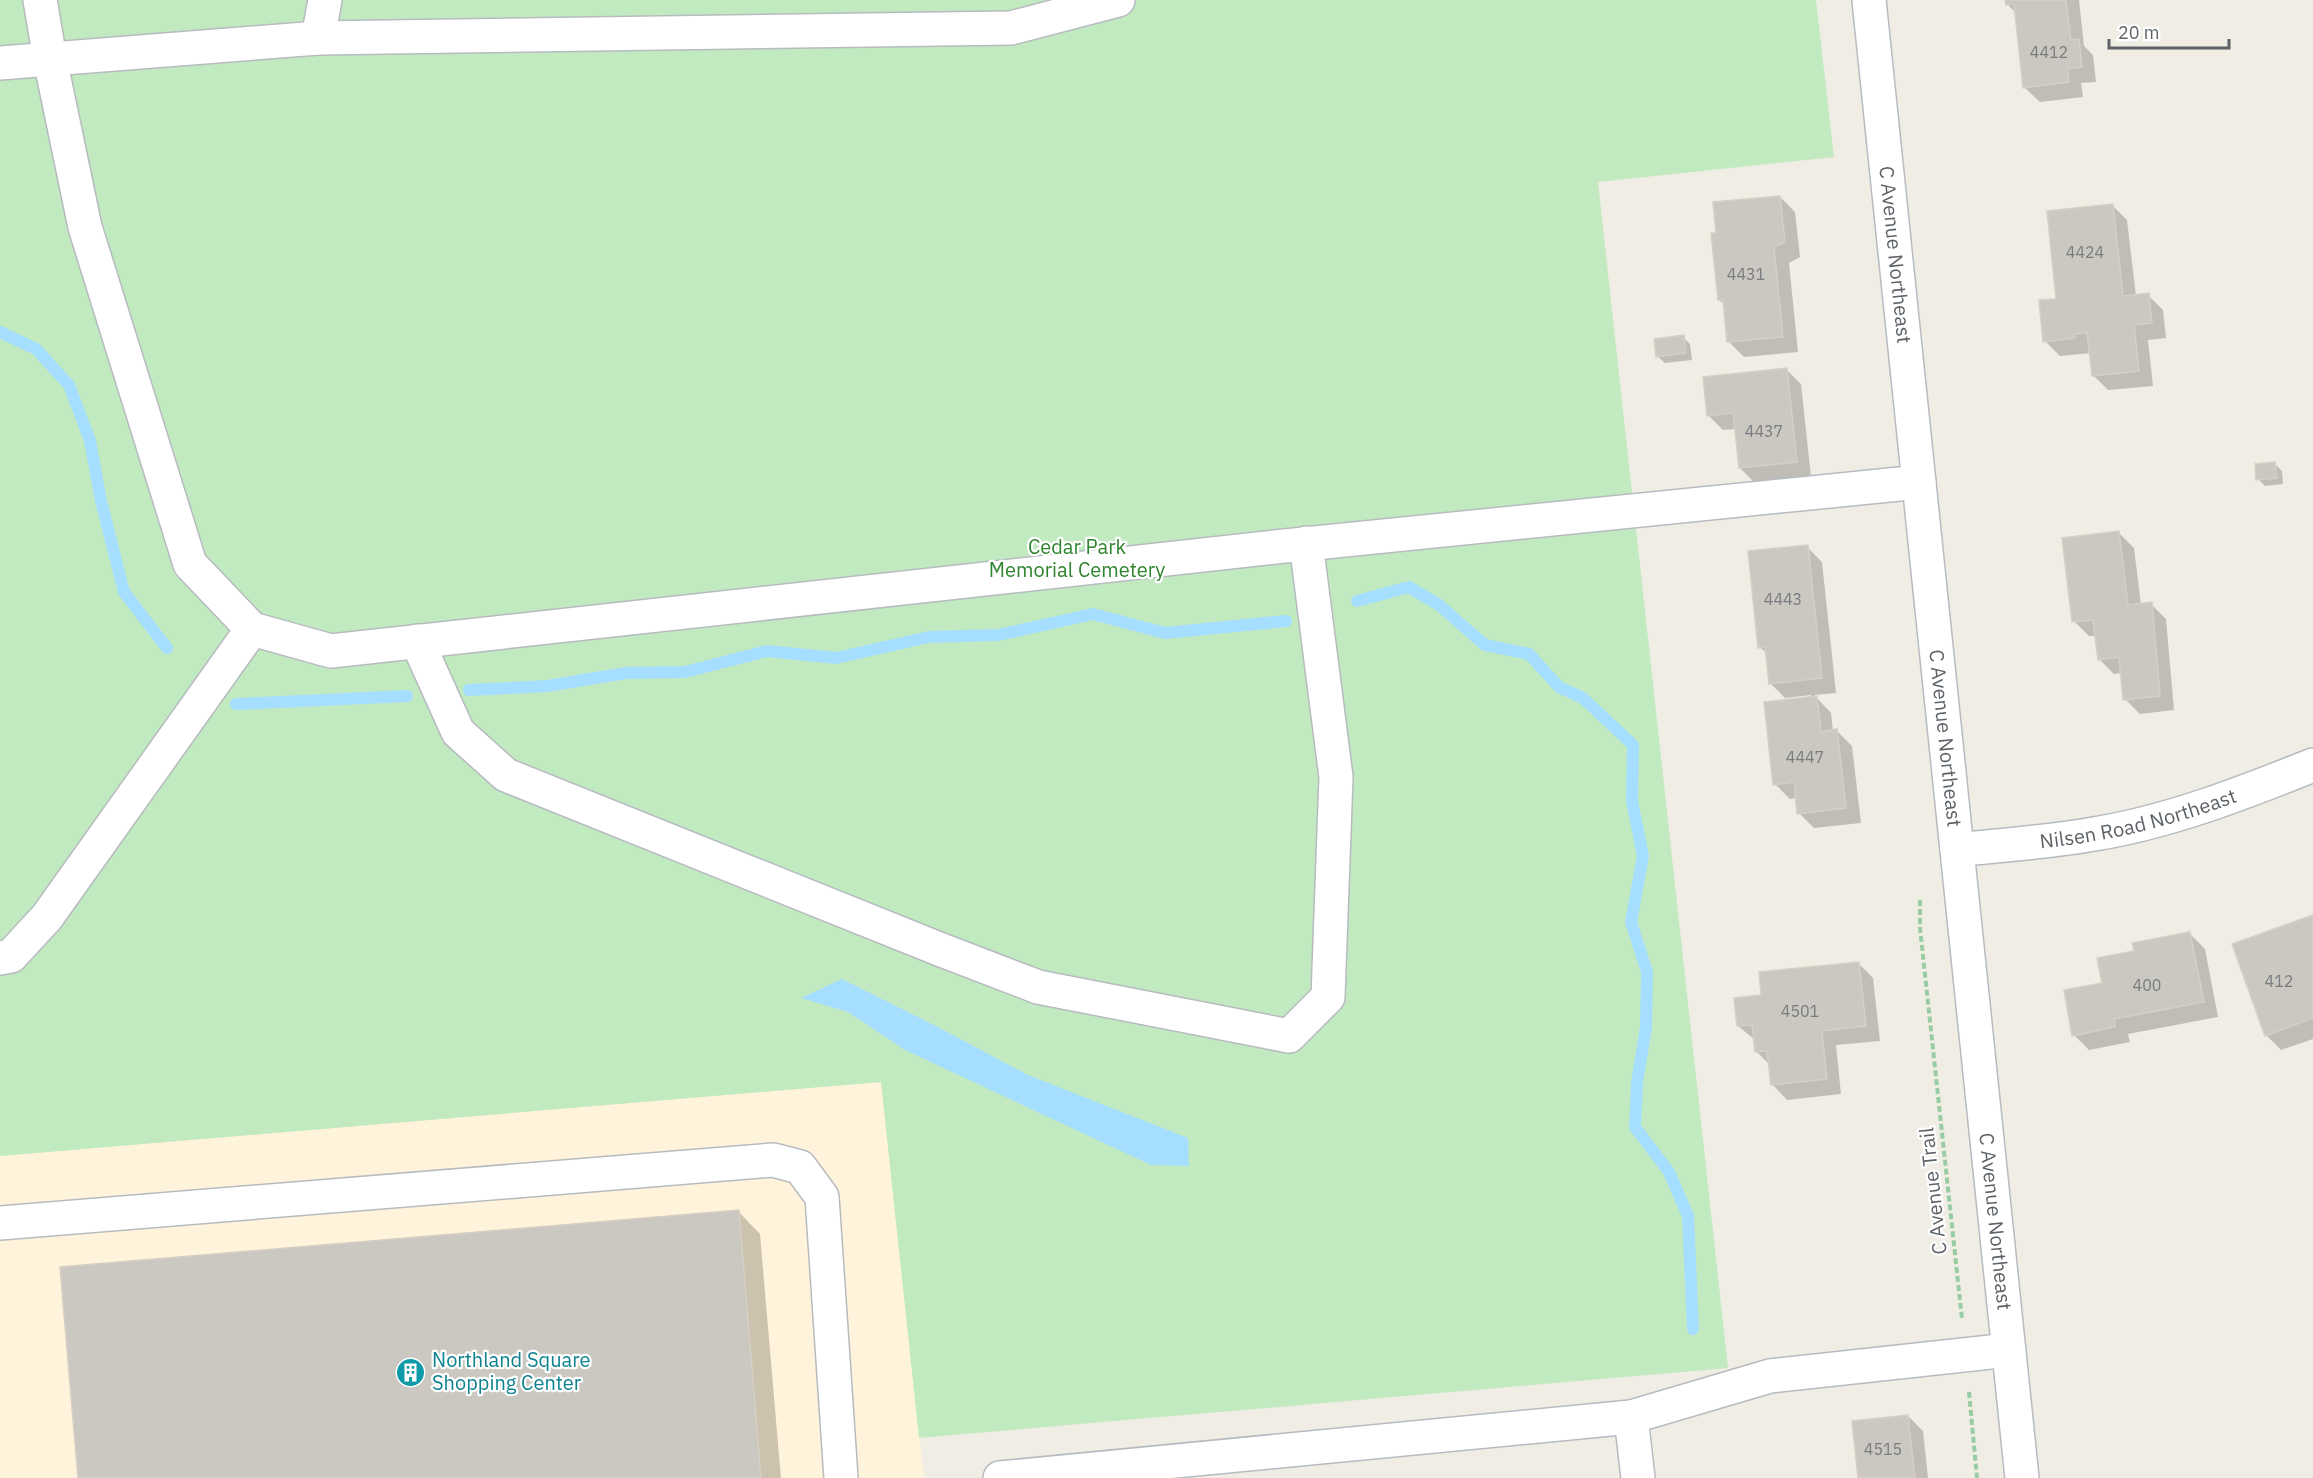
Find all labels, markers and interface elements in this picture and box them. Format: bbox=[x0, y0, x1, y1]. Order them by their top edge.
scale bar bbox=[2109, 12, 2229, 50]
text: 20 m bbox=[2118, 21, 2160, 44]
house number: 4412 bbox=[2030, 42, 2068, 62]
street label: C Avenue Northeast bbox=[1873, 165, 1918, 345]
house number: 4424 bbox=[2066, 242, 2104, 262]
house number: 4431 bbox=[1727, 264, 1765, 284]
house number: 4437 bbox=[1745, 421, 1783, 441]
park label: Cedar Park Memorial Cemetery bbox=[989, 533, 1165, 583]
house number: 4443 bbox=[1764, 589, 1802, 609]
street label: C Avenue Northeast bbox=[1923, 648, 1969, 828]
house number: 4447 bbox=[1786, 747, 1824, 767]
street label: Nilsen Road Northeast bbox=[2038, 782, 2240, 855]
house number: 412 bbox=[2265, 971, 2293, 991]
house number: 400 bbox=[2133, 975, 2161, 995]
house number: 4501 bbox=[1781, 1001, 1819, 1021]
street label: C Avenue Trail bbox=[1912, 1126, 1953, 1256]
street label: C Avenue Northeast bbox=[1973, 1131, 2019, 1311]
place label: Northland Square Shopping Center bbox=[432, 1346, 590, 1396]
building icon: Northland Square Shopping Center bbox=[395, 1356, 427, 1388]
house number: 4515 bbox=[1864, 1439, 1902, 1459]

